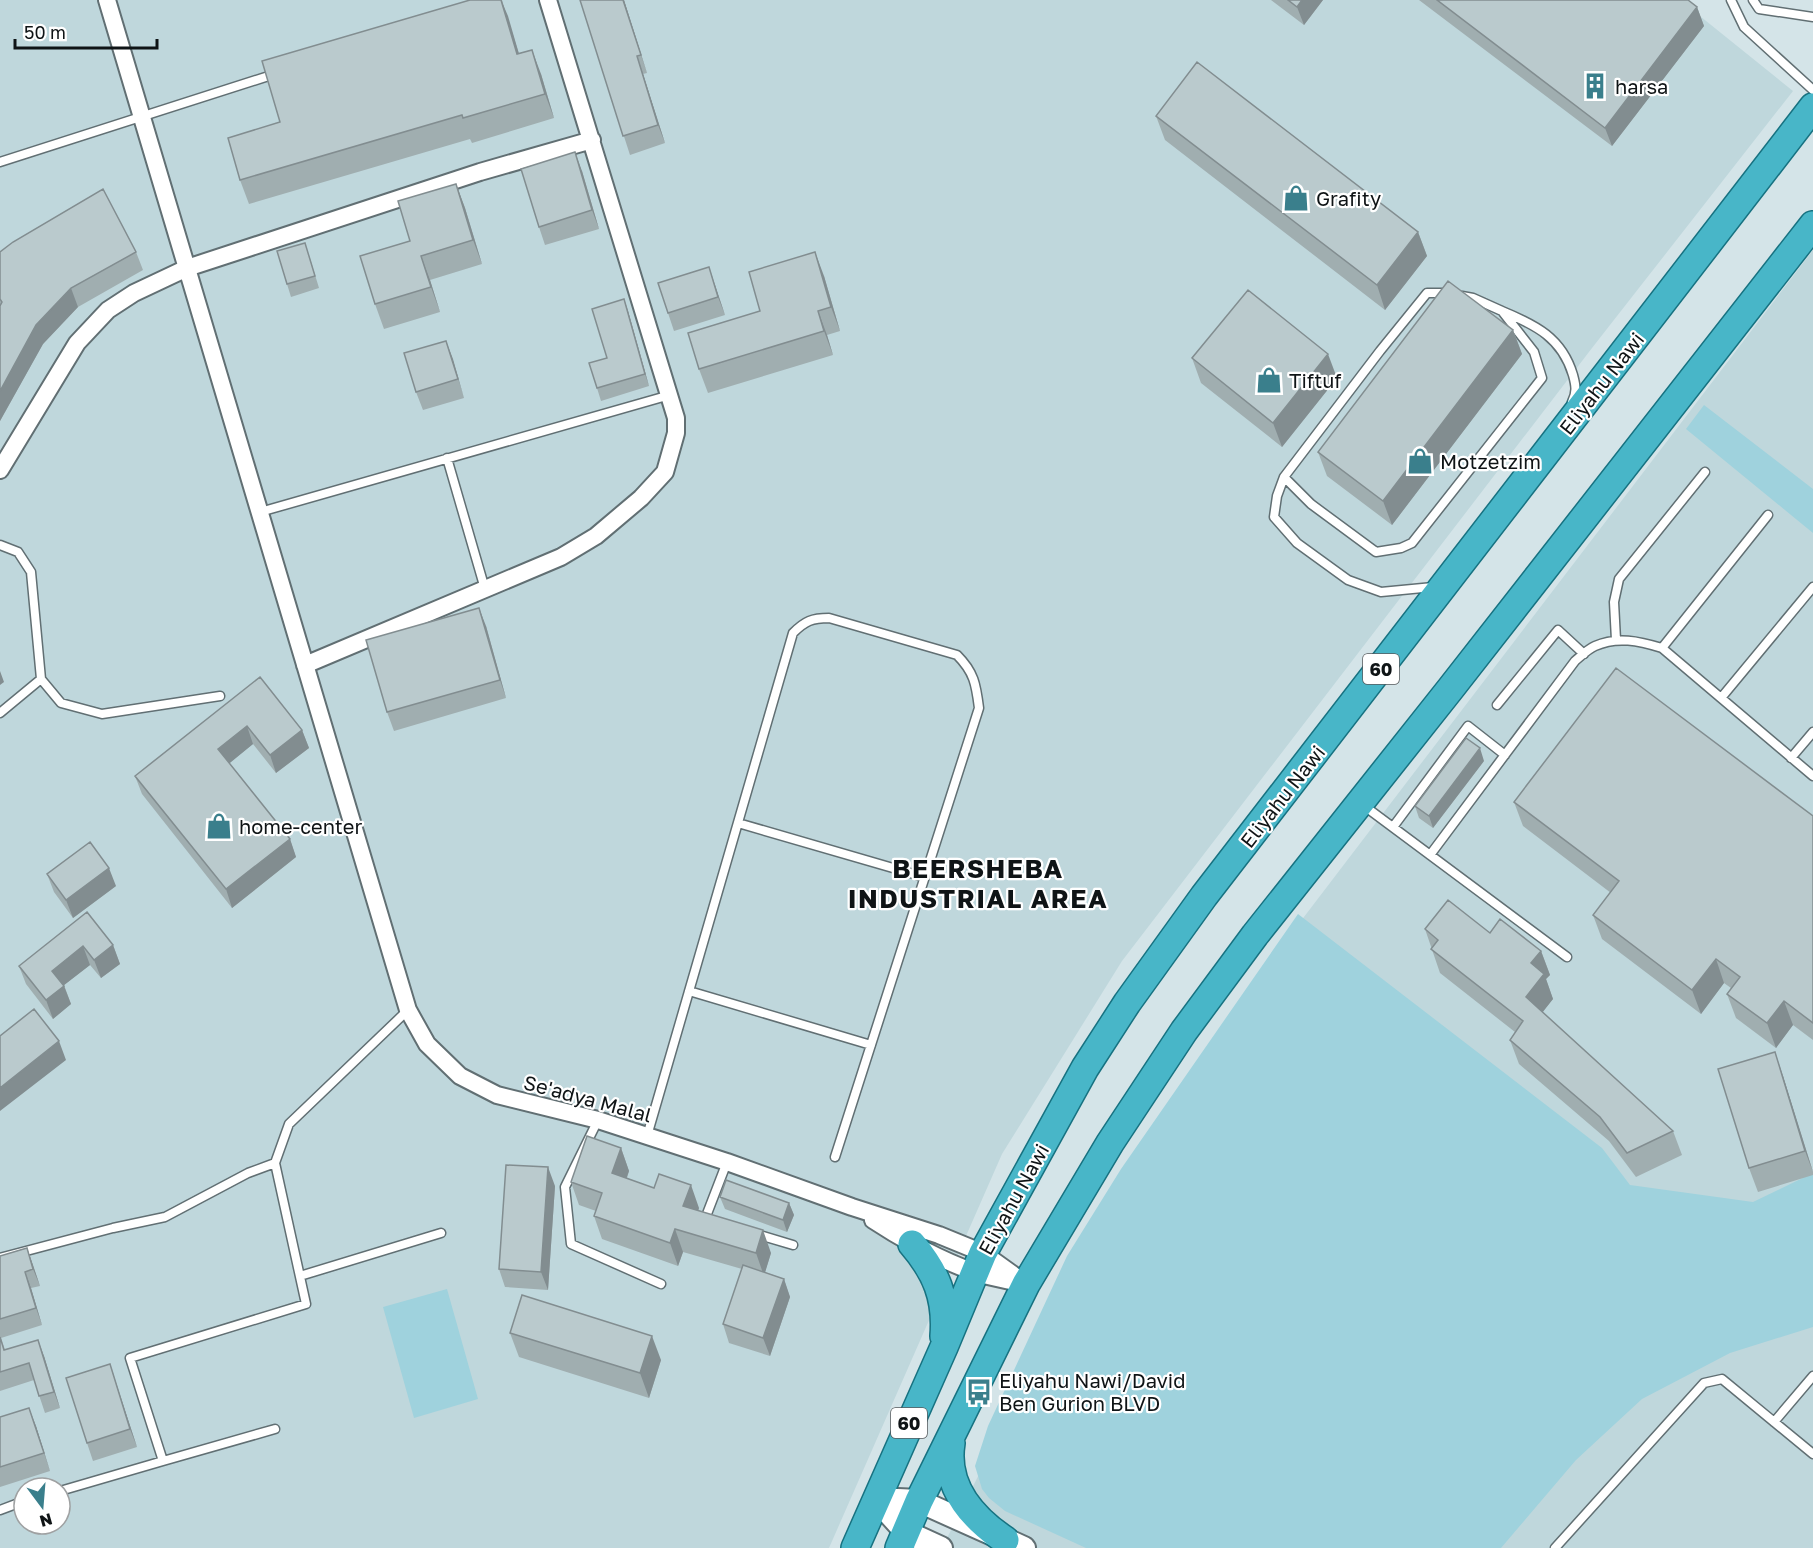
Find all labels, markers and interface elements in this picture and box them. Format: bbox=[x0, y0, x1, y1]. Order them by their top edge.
scale bar bbox=[15, 12, 158, 50]
text: 50 m bbox=[24, 21, 66, 43]
building icon: harsa bbox=[1580, 71, 1610, 101]
place label: harsa bbox=[1615, 74, 1668, 98]
shop icon: Grafity bbox=[1281, 183, 1311, 213]
place label: Grafity bbox=[1316, 186, 1381, 210]
street label: Eliyahu Nawi bbox=[1554, 327, 1648, 439]
shop icon: Tiftuf bbox=[1254, 365, 1284, 395]
place label: Tiftuf bbox=[1289, 368, 1342, 392]
shop icon: Motzetzim bbox=[1405, 446, 1435, 476]
place label: Motzetzim bbox=[1440, 449, 1541, 473]
road number: 60 bbox=[1363, 654, 1399, 684]
street label: Eliyahu Nawi bbox=[1235, 740, 1329, 852]
shop icon: home-center bbox=[204, 811, 234, 841]
place label: home-center bbox=[239, 814, 362, 838]
district label: BEERSHEBA INDUSTRIAL AREA bbox=[848, 853, 1108, 914]
street label: Se'adya Malal bbox=[521, 1069, 655, 1127]
street label: Eliyahu Nawi bbox=[973, 1139, 1053, 1259]
place label: Eliyahu Nawi/David Ben Gurion BLVD bbox=[999, 1368, 1185, 1415]
bus stop icon: Eliyahu Nawi/David Ben Gurion BLVD bbox=[964, 1377, 994, 1407]
road number: 60 bbox=[891, 1408, 927, 1438]
north arrow bbox=[12, 1476, 72, 1536]
text: N bbox=[38, 1509, 55, 1532]

